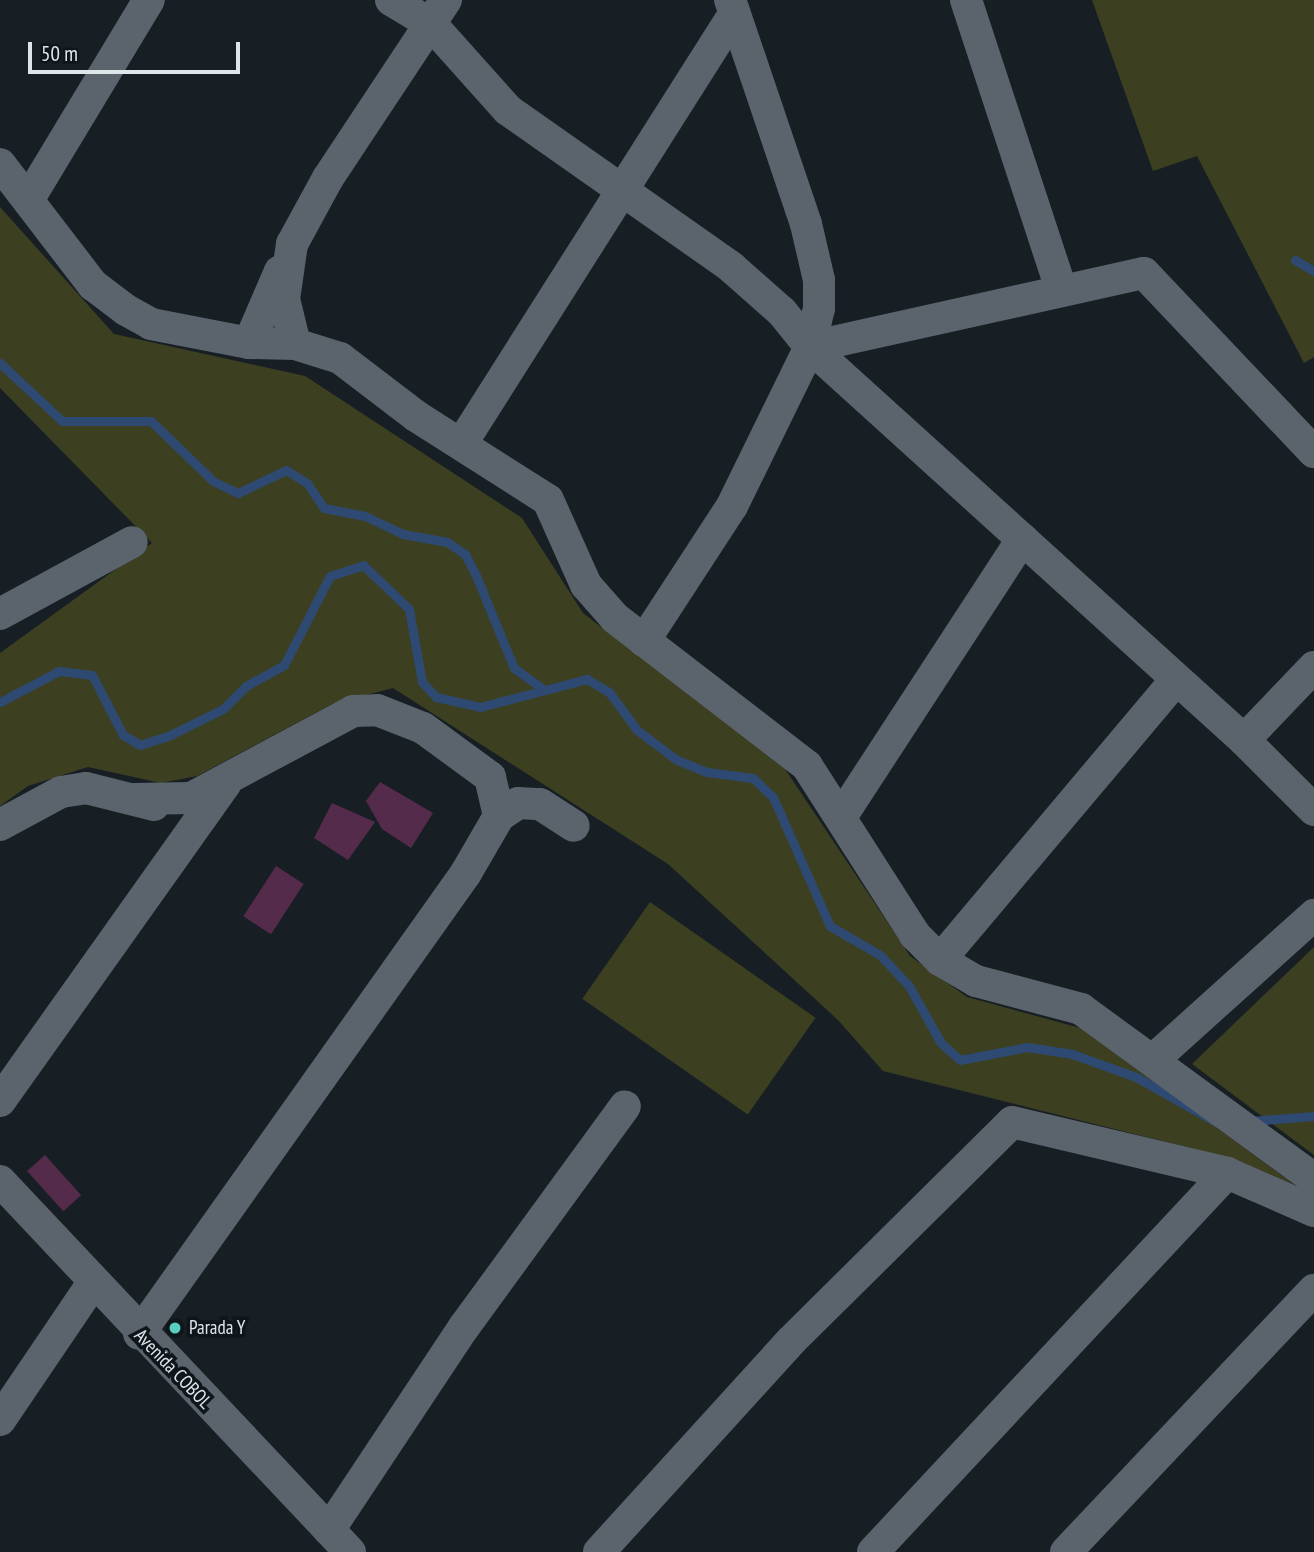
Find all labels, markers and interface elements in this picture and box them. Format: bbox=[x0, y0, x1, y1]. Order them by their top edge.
scale bar bbox=[32, 28, 243, 72]
text: 50 m bbox=[41, 40, 78, 67]
place label: Parada Y bbox=[189, 1317, 246, 1339]
marker: Parada Y bbox=[167, 1320, 183, 1336]
street label: Avenida COBOL bbox=[129, 1324, 217, 1414]

